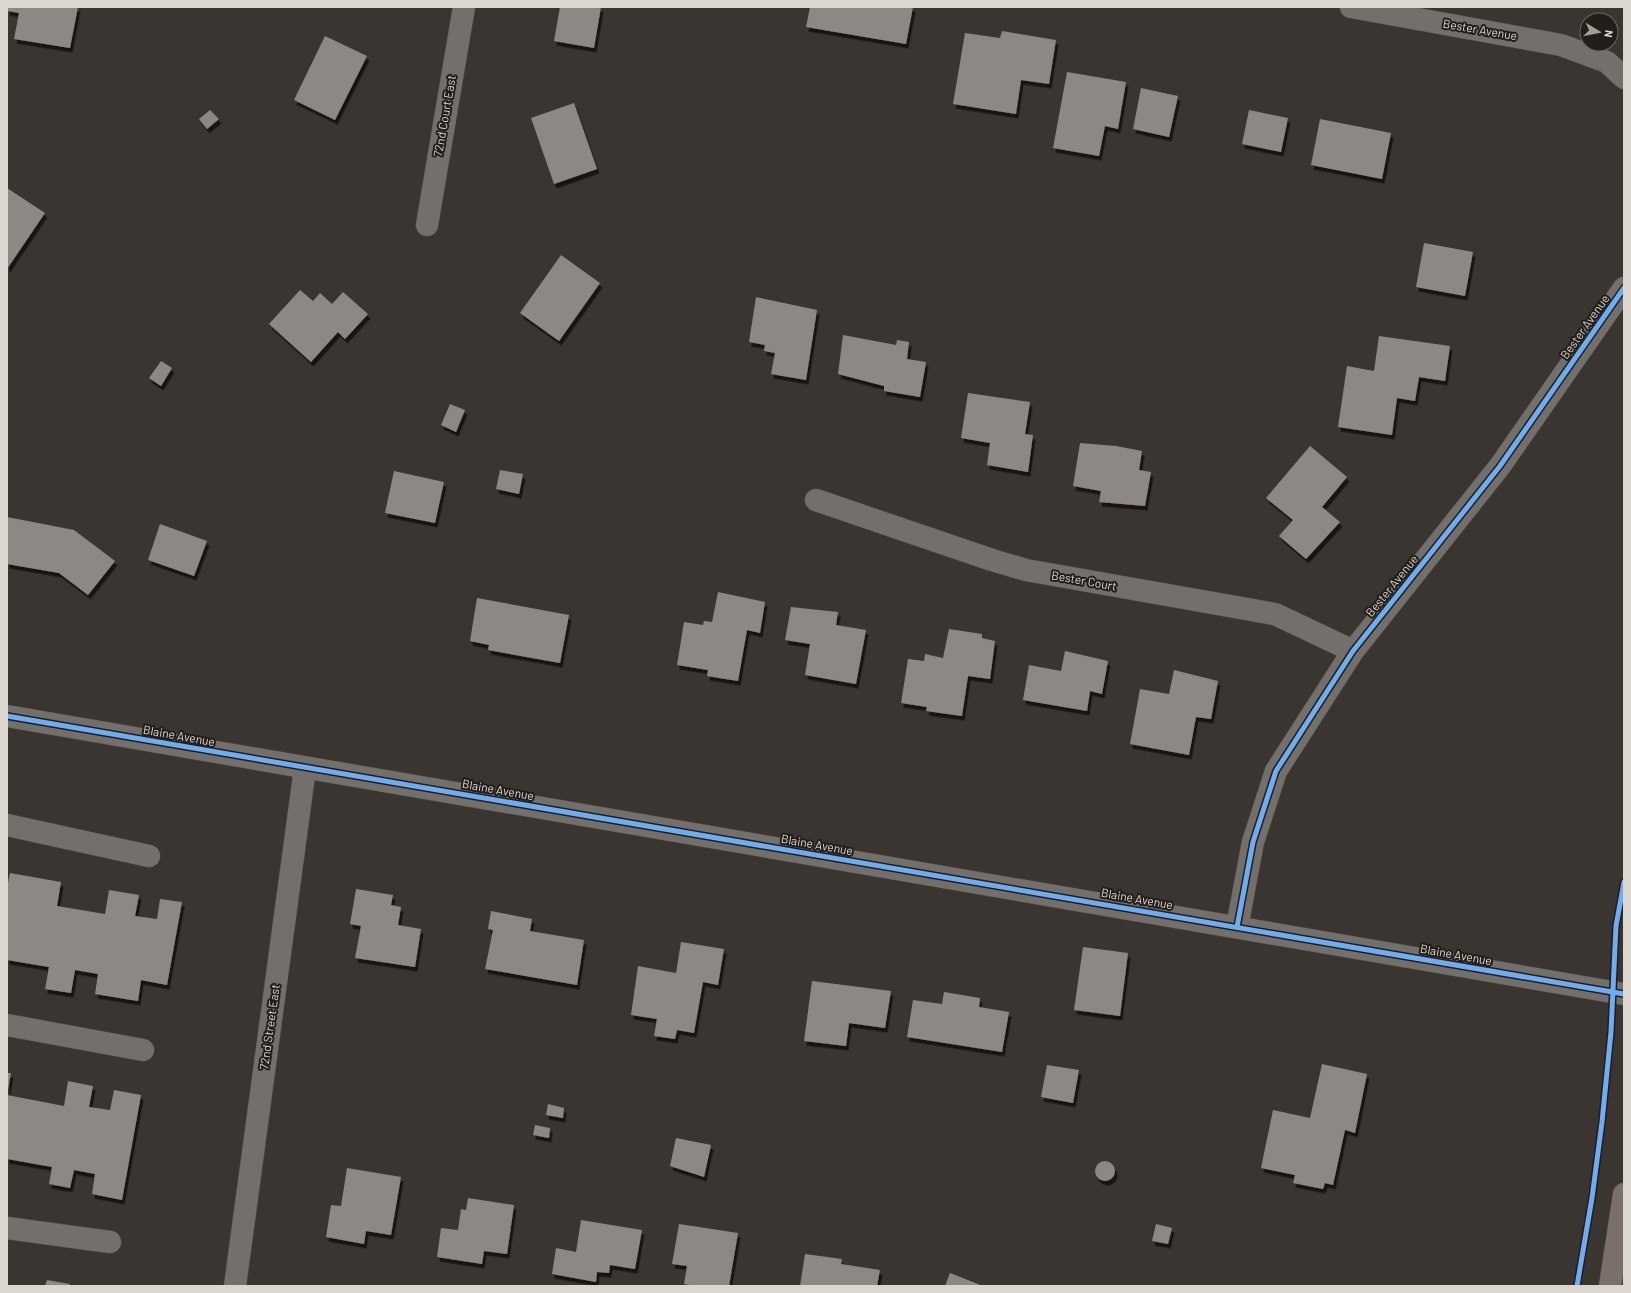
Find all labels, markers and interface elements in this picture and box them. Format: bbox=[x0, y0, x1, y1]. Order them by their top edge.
north arrow bbox=[1579, 12, 1619, 52]
street label: Bester Avenue bbox=[1442, 16, 1518, 42]
text: N bbox=[1602, 29, 1616, 39]
street label: 72nd Court East bbox=[430, 74, 458, 158]
street label: Bester Avenue bbox=[1557, 292, 1611, 361]
street label: Bester Avenue bbox=[1362, 552, 1420, 619]
street label: Bester Court bbox=[1050, 567, 1118, 593]
street label: Blaine Avenue bbox=[142, 722, 216, 748]
street label: Blaine Avenue bbox=[461, 776, 535, 802]
street label: Blaine Avenue bbox=[780, 831, 854, 857]
street label: Blaine Avenue bbox=[1100, 885, 1174, 911]
street label: Blaine Avenue bbox=[1419, 941, 1493, 967]
street label: 72nd Street East bbox=[256, 983, 282, 1070]

